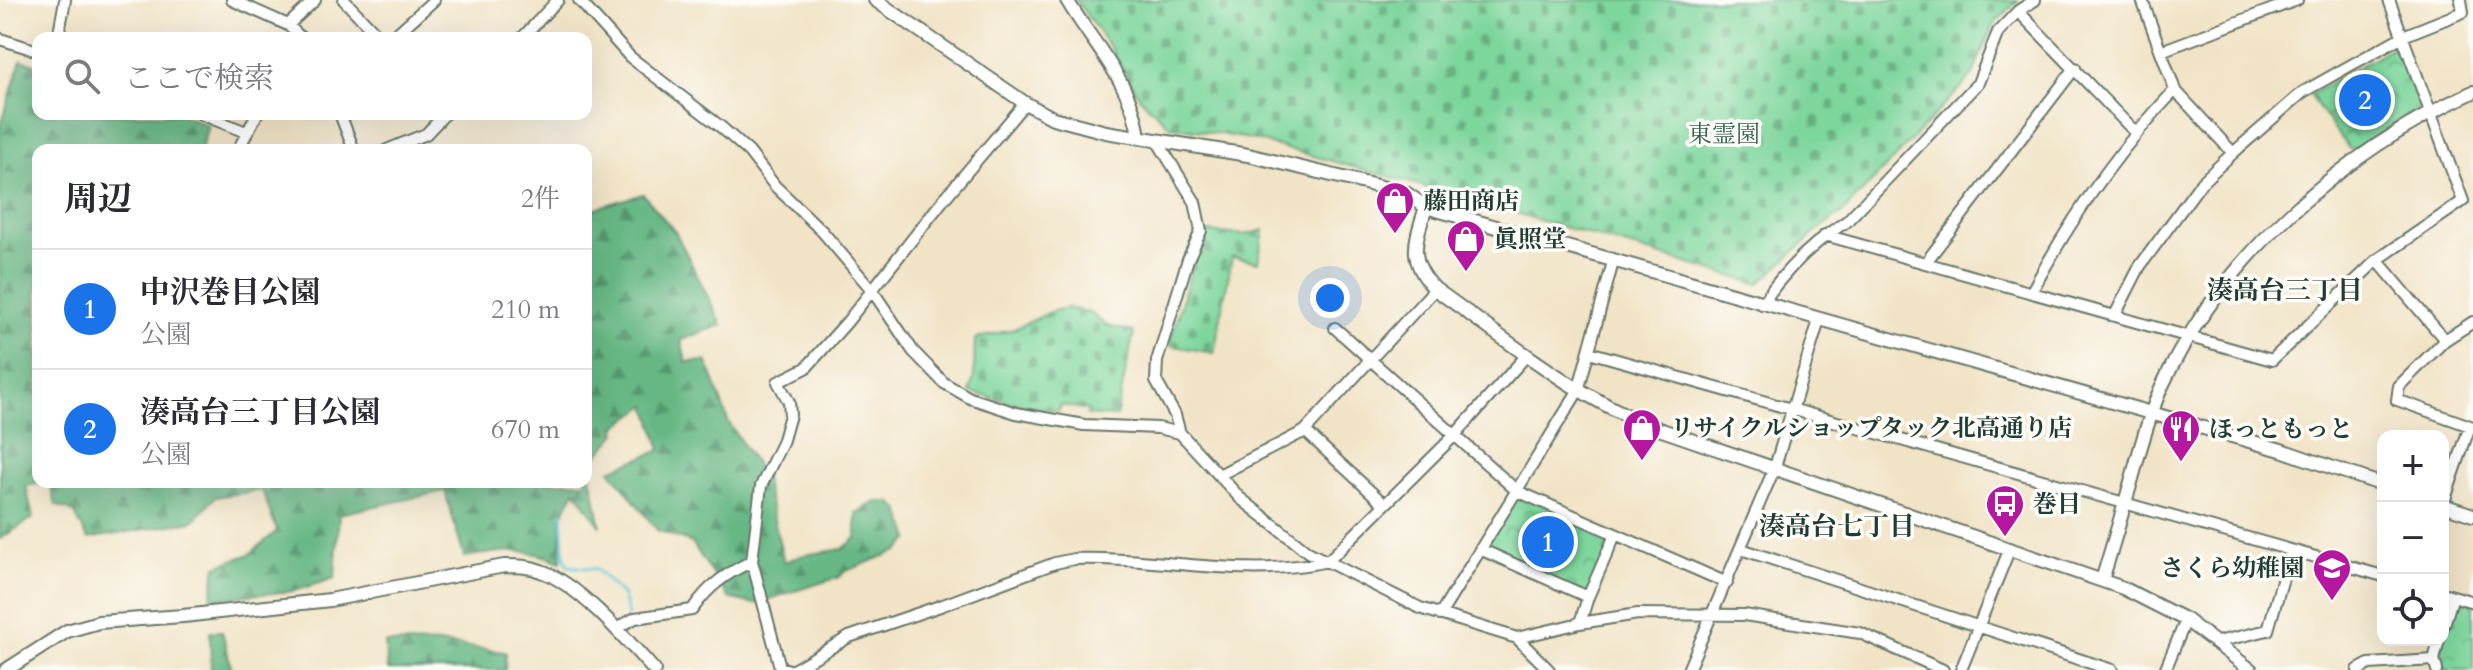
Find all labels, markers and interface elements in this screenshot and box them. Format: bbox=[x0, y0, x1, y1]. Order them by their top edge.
search box bbox=[32, 32, 592, 120]
icon: search bbox=[60, 54, 104, 98]
text: ここで検索 bbox=[124, 58, 274, 99]
pin: 2 bbox=[2339, 70, 2391, 130]
park label: 東霊園 bbox=[1688, 118, 1760, 151]
text: 周辺 bbox=[64, 176, 132, 222]
shop icon: 藤田商店 bbox=[1374, 180, 1416, 235]
text: 2件 bbox=[521, 181, 560, 216]
place label: 藤田商店 bbox=[1423, 185, 1519, 218]
shop icon: 眞照堂 bbox=[1445, 218, 1487, 273]
place label: 眞照堂 bbox=[1494, 223, 1566, 256]
text: 中沢巻目公園 bbox=[140, 272, 320, 313]
district label: 湊高台三丁目 bbox=[2207, 273, 2363, 308]
your location bbox=[1310, 278, 1350, 318]
text: 1 bbox=[83, 292, 97, 327]
text: 210 m bbox=[491, 292, 560, 327]
text: 公園 bbox=[140, 317, 192, 352]
text: 湊高台三丁目公園 bbox=[140, 392, 380, 433]
shop icon: リサイクルショップタック北高通り店 bbox=[1621, 407, 1663, 462]
restaurant icon: ほっともっと bbox=[2160, 408, 2202, 463]
text: 2 bbox=[83, 412, 97, 447]
text: 670 m bbox=[491, 412, 560, 447]
place label: リサイクルショップタック北高通り店 bbox=[1670, 412, 2072, 445]
place label: ほっともっと bbox=[2209, 413, 2353, 446]
map controls bbox=[2377, 430, 2449, 646]
button: + bbox=[2377, 430, 2449, 502]
text: 公園 bbox=[140, 437, 192, 472]
bus stop icon: 巻目 bbox=[1984, 483, 2026, 538]
place label: 巻目 bbox=[2033, 488, 2081, 521]
button: − bbox=[2377, 502, 2449, 574]
district label: 湊高台七丁目 bbox=[1759, 509, 1915, 544]
pin: 1 bbox=[1522, 512, 1574, 572]
school or university icon: さくら幼稚園 bbox=[2311, 547, 2353, 602]
place label: さくら幼稚園 bbox=[2160, 552, 2304, 585]
button: locate bbox=[2377, 574, 2449, 646]

